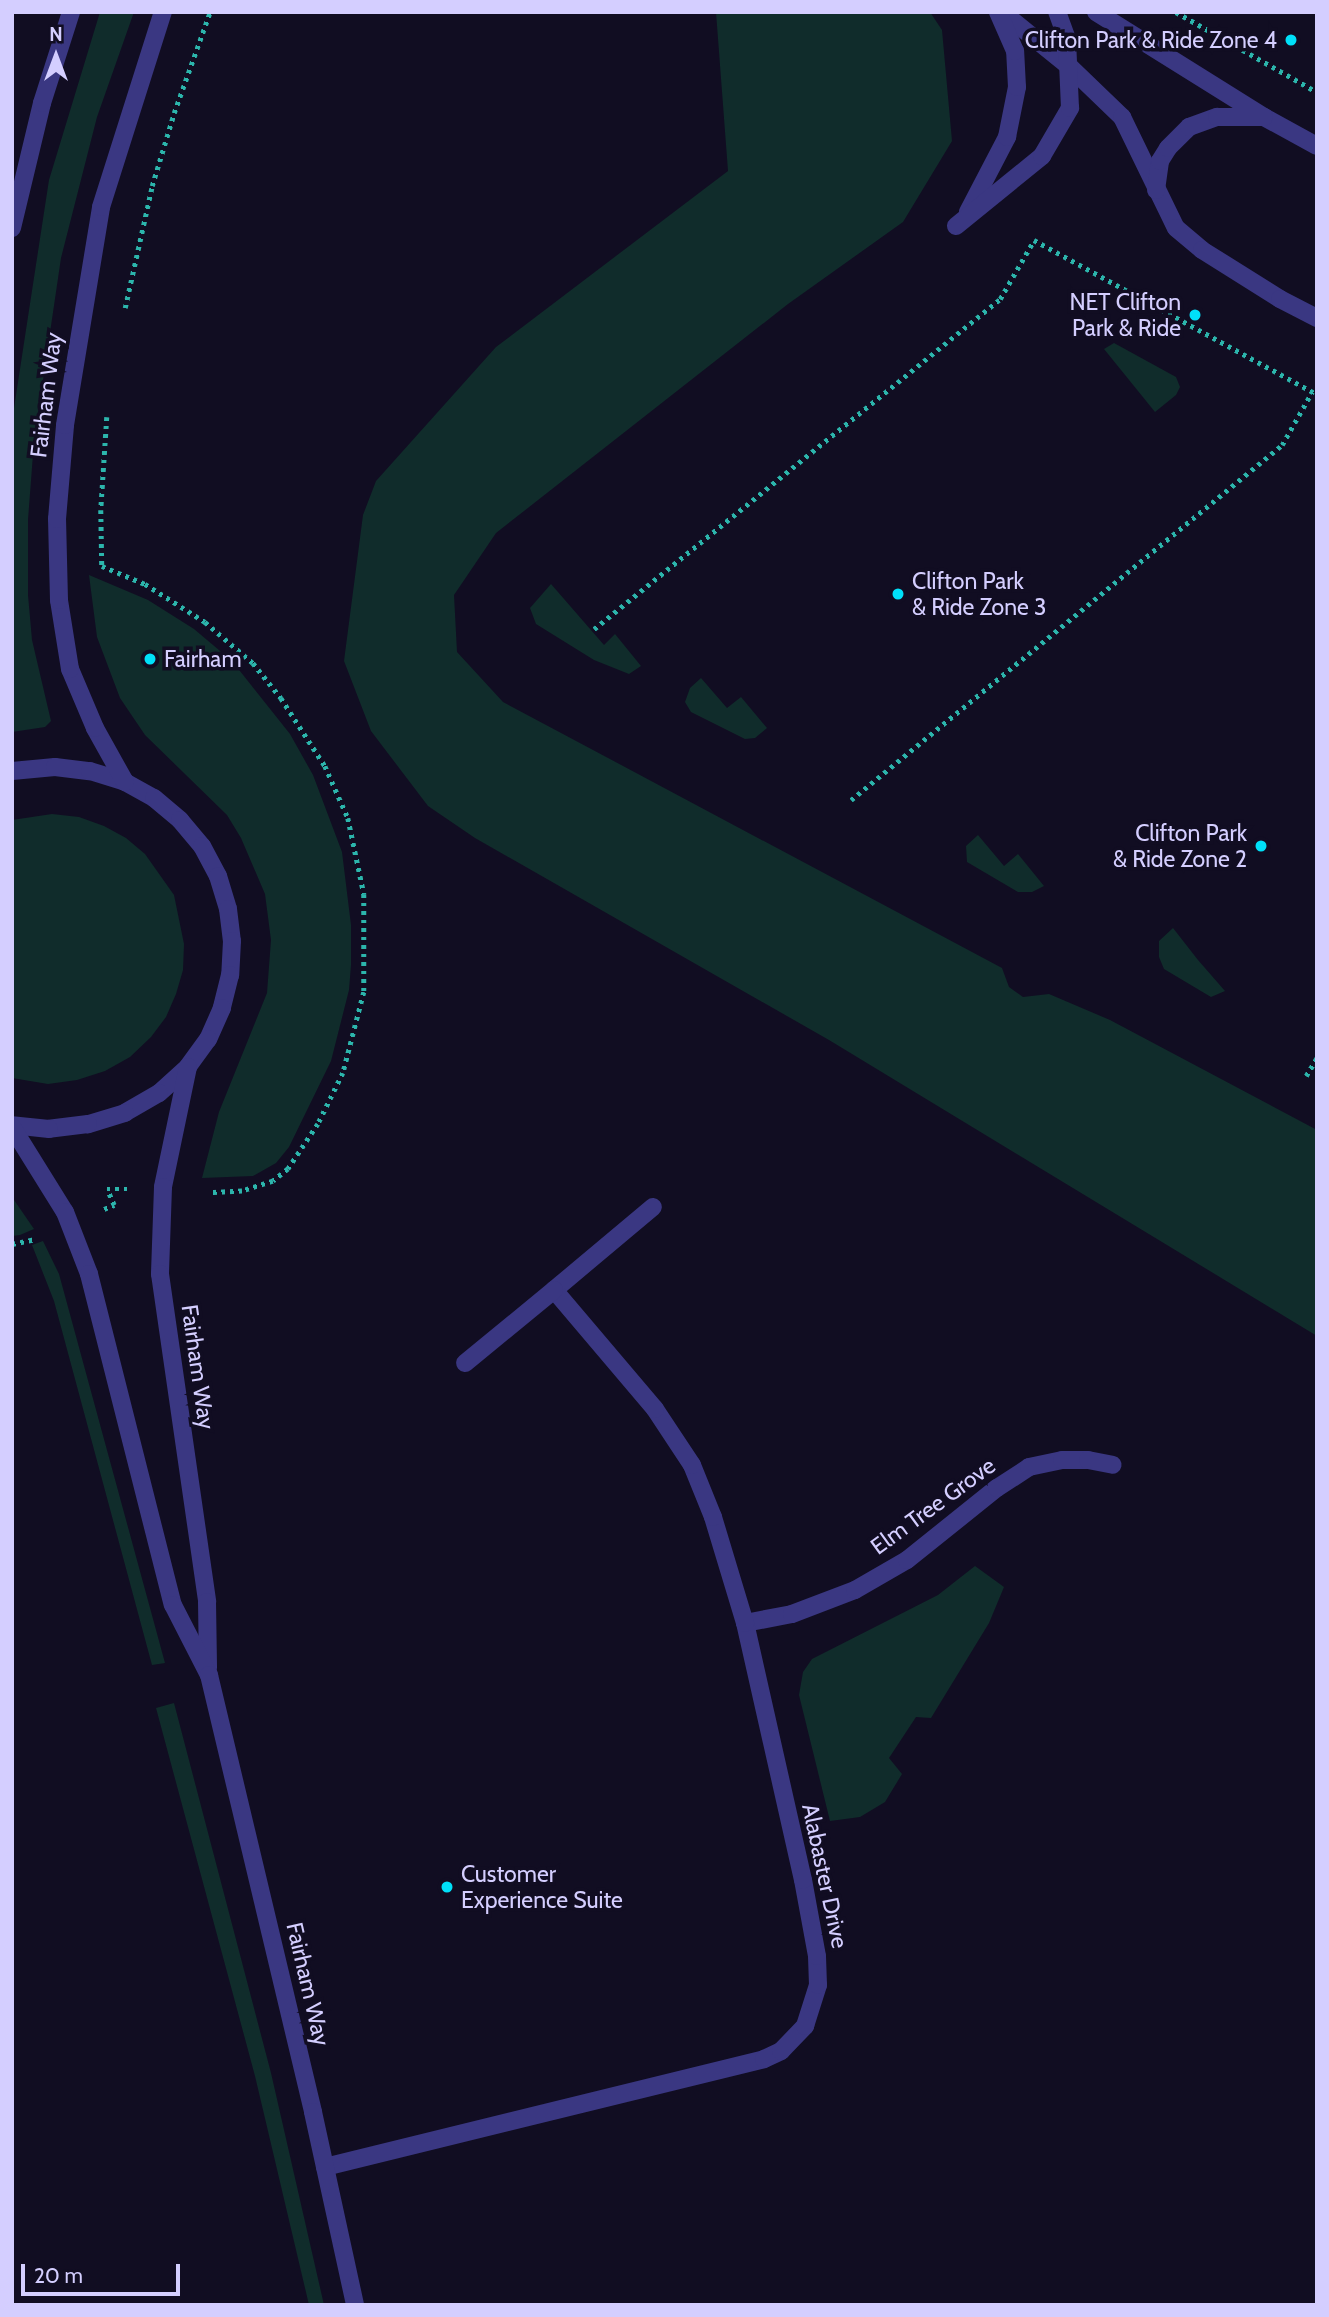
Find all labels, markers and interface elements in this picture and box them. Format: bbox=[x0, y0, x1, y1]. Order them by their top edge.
north arrow bbox=[21, 21, 91, 91]
text: N bbox=[49, 23, 63, 46]
place label: Clifton Park & Ride Zone 4 bbox=[1025, 26, 1277, 54]
marker: Clifton Park & Ride Zone 4 bbox=[1283, 32, 1299, 48]
place label: NET Clifton Park & Ride bbox=[1069, 288, 1181, 342]
marker: NET Clifton Park & Ride bbox=[1187, 307, 1203, 323]
street label: Fairham Way bbox=[25, 331, 67, 459]
place label: Clifton Park & Ride Zone 3 bbox=[912, 567, 1046, 621]
marker: Clifton Park & Ride Zone 3 bbox=[890, 586, 906, 602]
place label: Fairham bbox=[164, 645, 242, 673]
marker: Fairham bbox=[142, 651, 158, 667]
place label: Clifton Park & Ride Zone 2 bbox=[1113, 819, 1247, 873]
marker: Clifton Park & Ride Zone 2 bbox=[1253, 838, 1269, 854]
street label: Fairham Way bbox=[176, 1303, 220, 1431]
street label: Elm Tree Grove bbox=[865, 1452, 1001, 1560]
street label: Alabaster Drive bbox=[796, 1801, 854, 1951]
place label: Customer Experience Suite bbox=[461, 1860, 623, 1914]
marker: Customer Experience Suite bbox=[439, 1879, 455, 1895]
street label: Fairham Way bbox=[280, 1920, 336, 2048]
scale bar bbox=[24, 2250, 184, 2294]
text: 20 m bbox=[34, 2263, 83, 2288]

